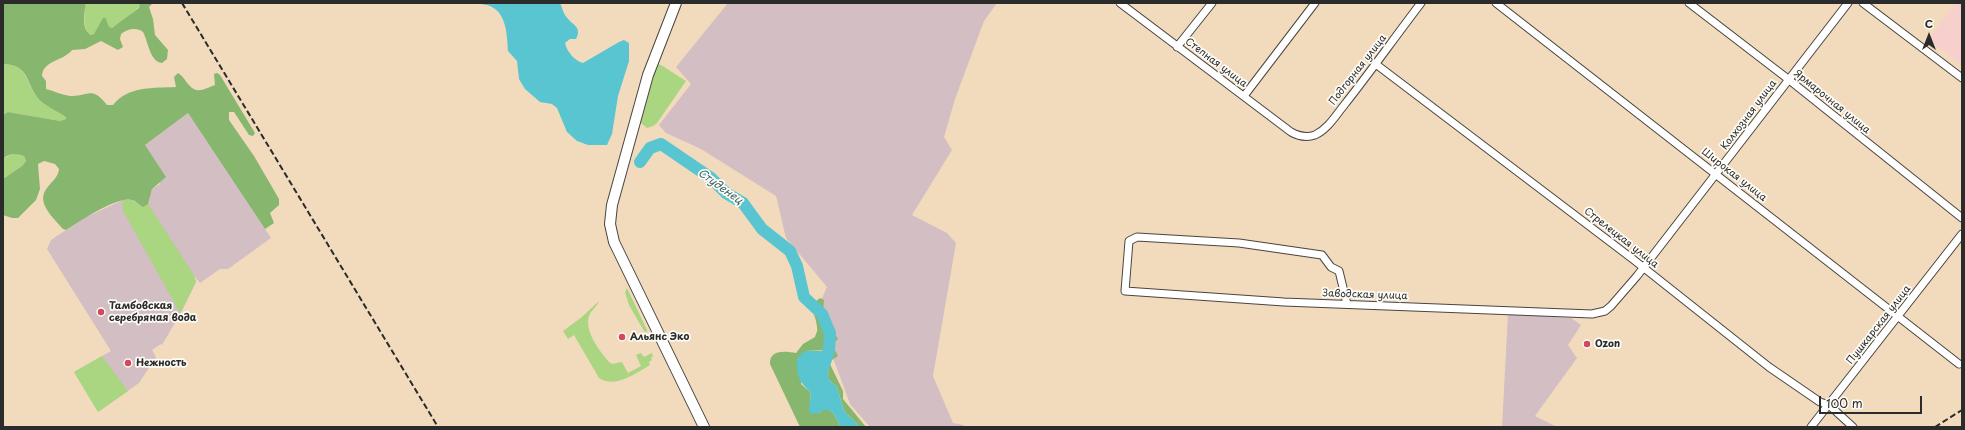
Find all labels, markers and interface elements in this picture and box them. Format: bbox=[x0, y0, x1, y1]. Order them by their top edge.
text: С bbox=[1925, 15, 1933, 32]
north arrow bbox=[1909, 16, 1949, 56]
street label: Подгорная улица bbox=[1327, 32, 1389, 108]
street label: Степная улица bbox=[1183, 36, 1249, 90]
street label: Ярмарочная улица bbox=[1791, 68, 1873, 136]
street label: Колхозная улица bbox=[1719, 78, 1779, 152]
street label: Широкая улица bbox=[1699, 146, 1769, 204]
water label: Студенец bbox=[695, 166, 745, 208]
street label: Стрелецкая улица bbox=[1581, 205, 1661, 271]
street label: Пушкарская улица bbox=[1844, 283, 1914, 367]
street label: Заводская улица bbox=[1322, 288, 1408, 302]
place label: Тамбовская серебряная вода bbox=[109, 300, 196, 324]
marker: Тамбовская серебряная вода bbox=[96, 307, 106, 317]
place label: Альянс Эко bbox=[630, 331, 689, 343]
marker: Альянс Эко bbox=[617, 332, 627, 342]
place label: Ozon bbox=[1595, 338, 1620, 350]
marker: Ozon bbox=[1582, 339, 1592, 349]
place label: Нежность bbox=[136, 357, 187, 369]
marker: Нежность bbox=[123, 358, 133, 368]
scale bar bbox=[1821, 388, 1924, 414]
text: 100 m bbox=[1826, 394, 1863, 412]

